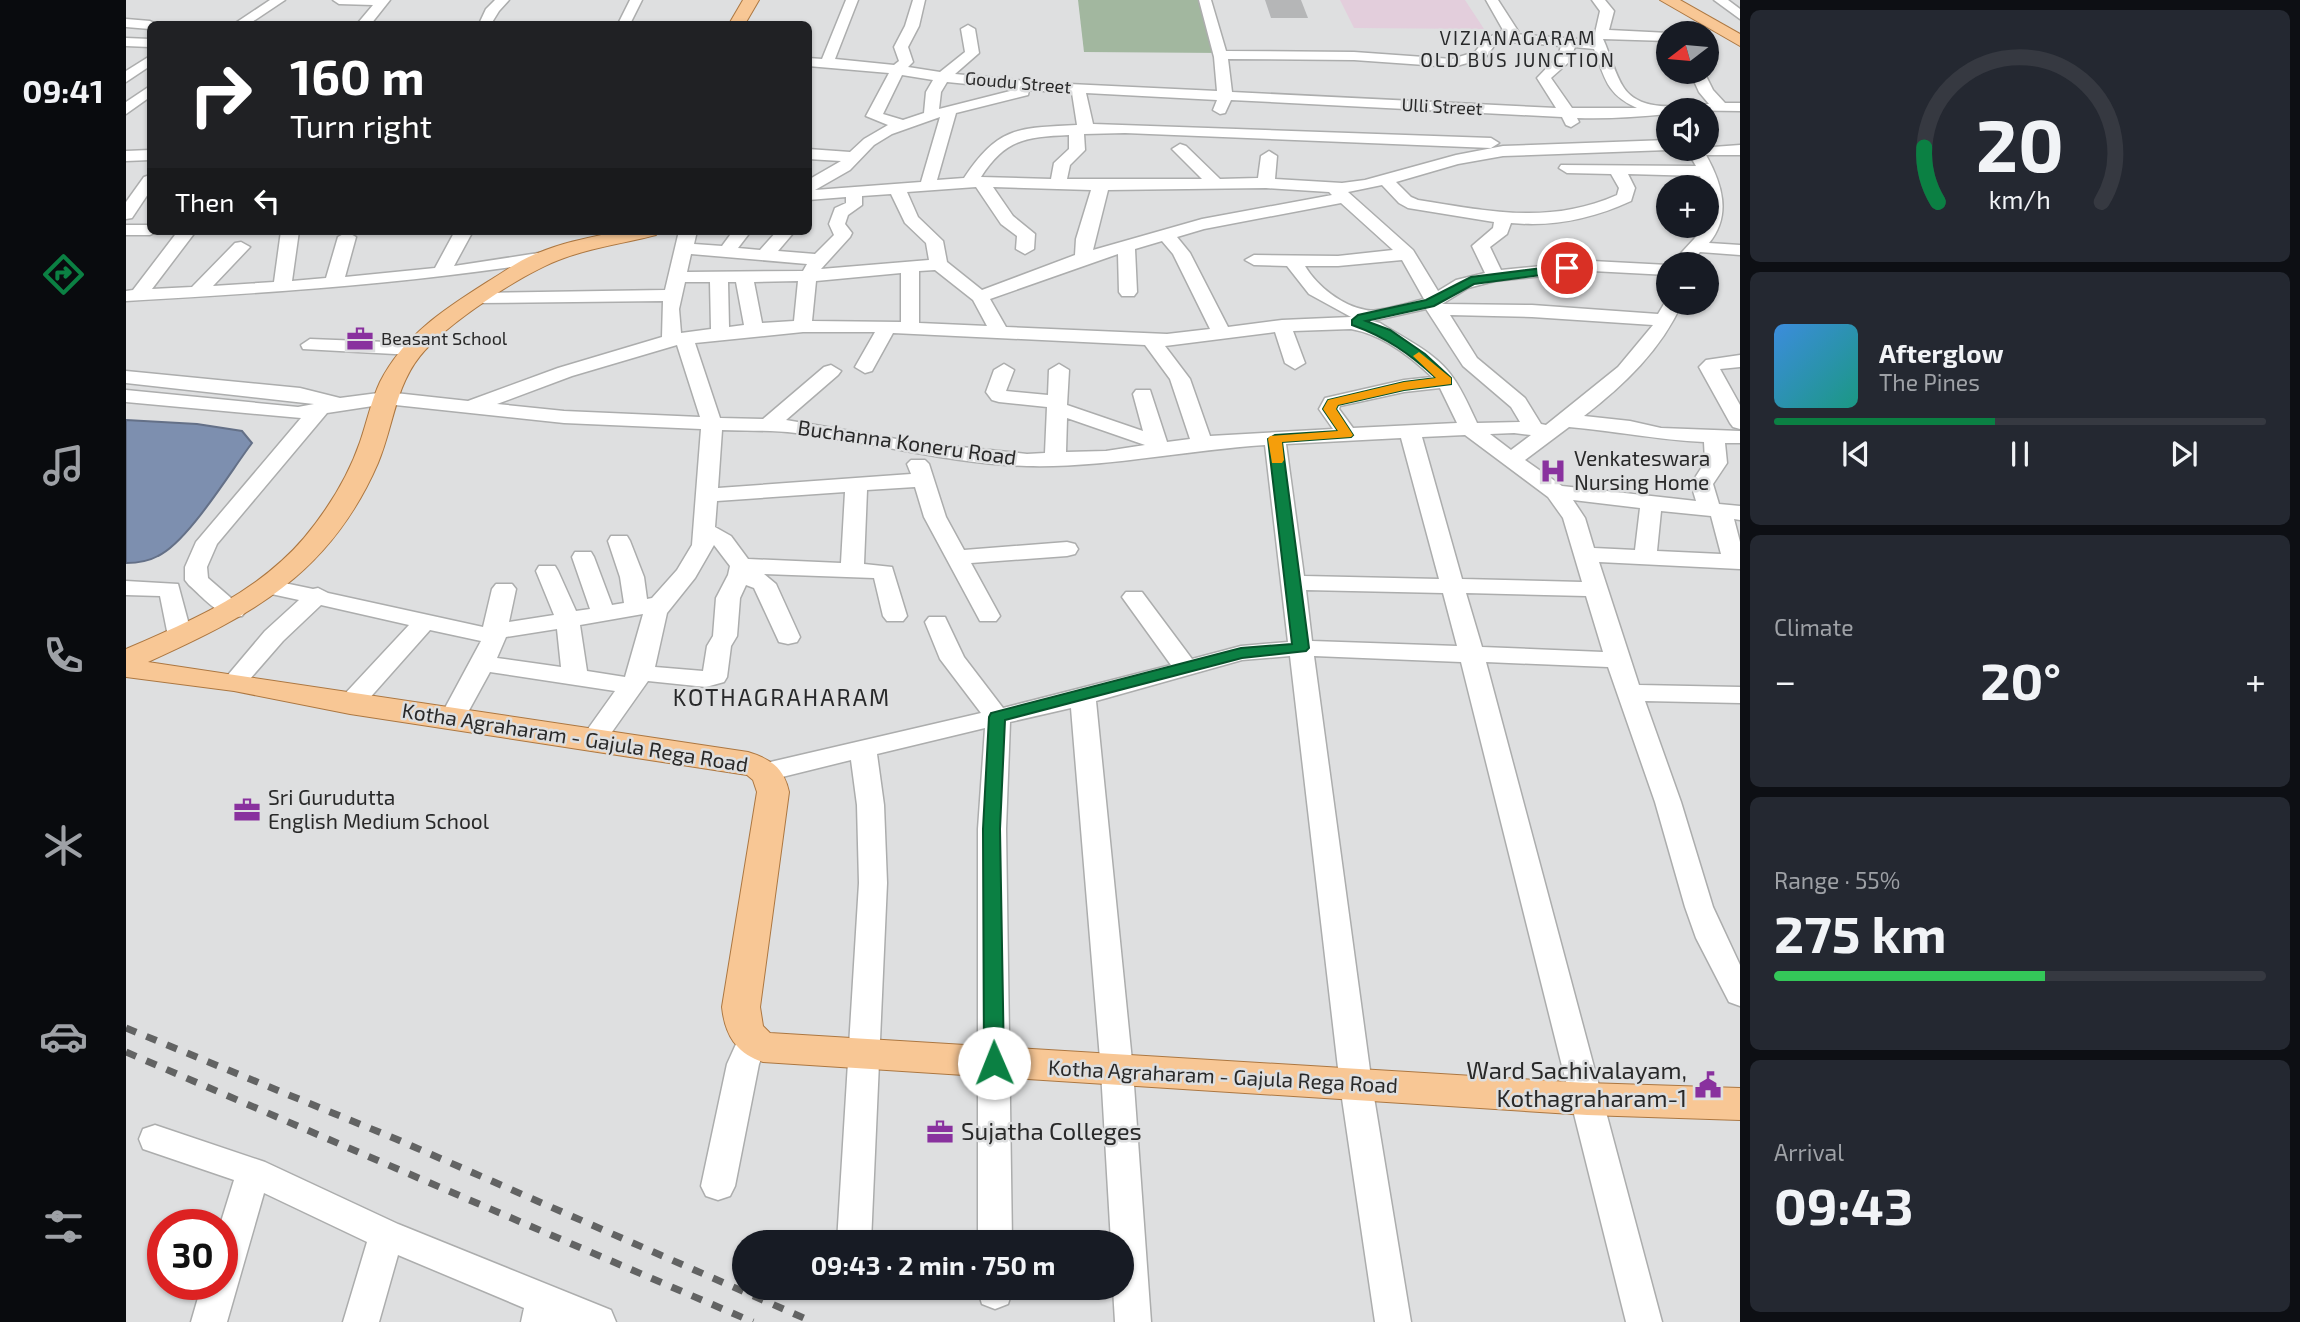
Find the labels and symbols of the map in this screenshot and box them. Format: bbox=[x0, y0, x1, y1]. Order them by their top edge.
north arrow bbox=[1656, 21, 1718, 84]
district label: VIZIANAGARAM OLD BUS JUNCTION bbox=[1420, 26, 1616, 71]
street label: Goudu Street bbox=[964, 66, 1072, 98]
street label: Ulli Street bbox=[1401, 93, 1483, 119]
pin bbox=[1537, 238, 1597, 298]
office icon: Beasant School bbox=[345, 324, 375, 354]
place label: Beasant School bbox=[381, 327, 508, 349]
street label: Buchanna Koneru Road bbox=[796, 414, 1018, 469]
place label: Venkateswara Nursing Home bbox=[1574, 445, 1710, 494]
hospital icon: Venkateswara Nursing Home bbox=[1538, 456, 1568, 486]
district label: KOTHAGRAHARAM bbox=[673, 683, 891, 711]
street label: Kotha Agraharam - Gajula Rega Road bbox=[400, 697, 750, 777]
place label: Sri Gurudutta English Medium School bbox=[268, 784, 490, 833]
office icon: Sri Gurudutta English Medium School bbox=[232, 795, 262, 825]
position arrow bbox=[957, 1026, 1031, 1100]
street label: Kotha Agraharam - Gajula Rega Road bbox=[1047, 1054, 1399, 1098]
place label: Ward Sachivalayam, Kothagraharam-1 bbox=[1466, 1055, 1687, 1112]
public building icon: Ward Sachivalayam, Kothagraharam-1 bbox=[1693, 1070, 1723, 1100]
place label: Sujatha Colleges bbox=[961, 1116, 1142, 1145]
office icon: Sujatha Colleges bbox=[925, 1117, 955, 1147]
speed limit sign: 30 bbox=[147, 1209, 238, 1300]

